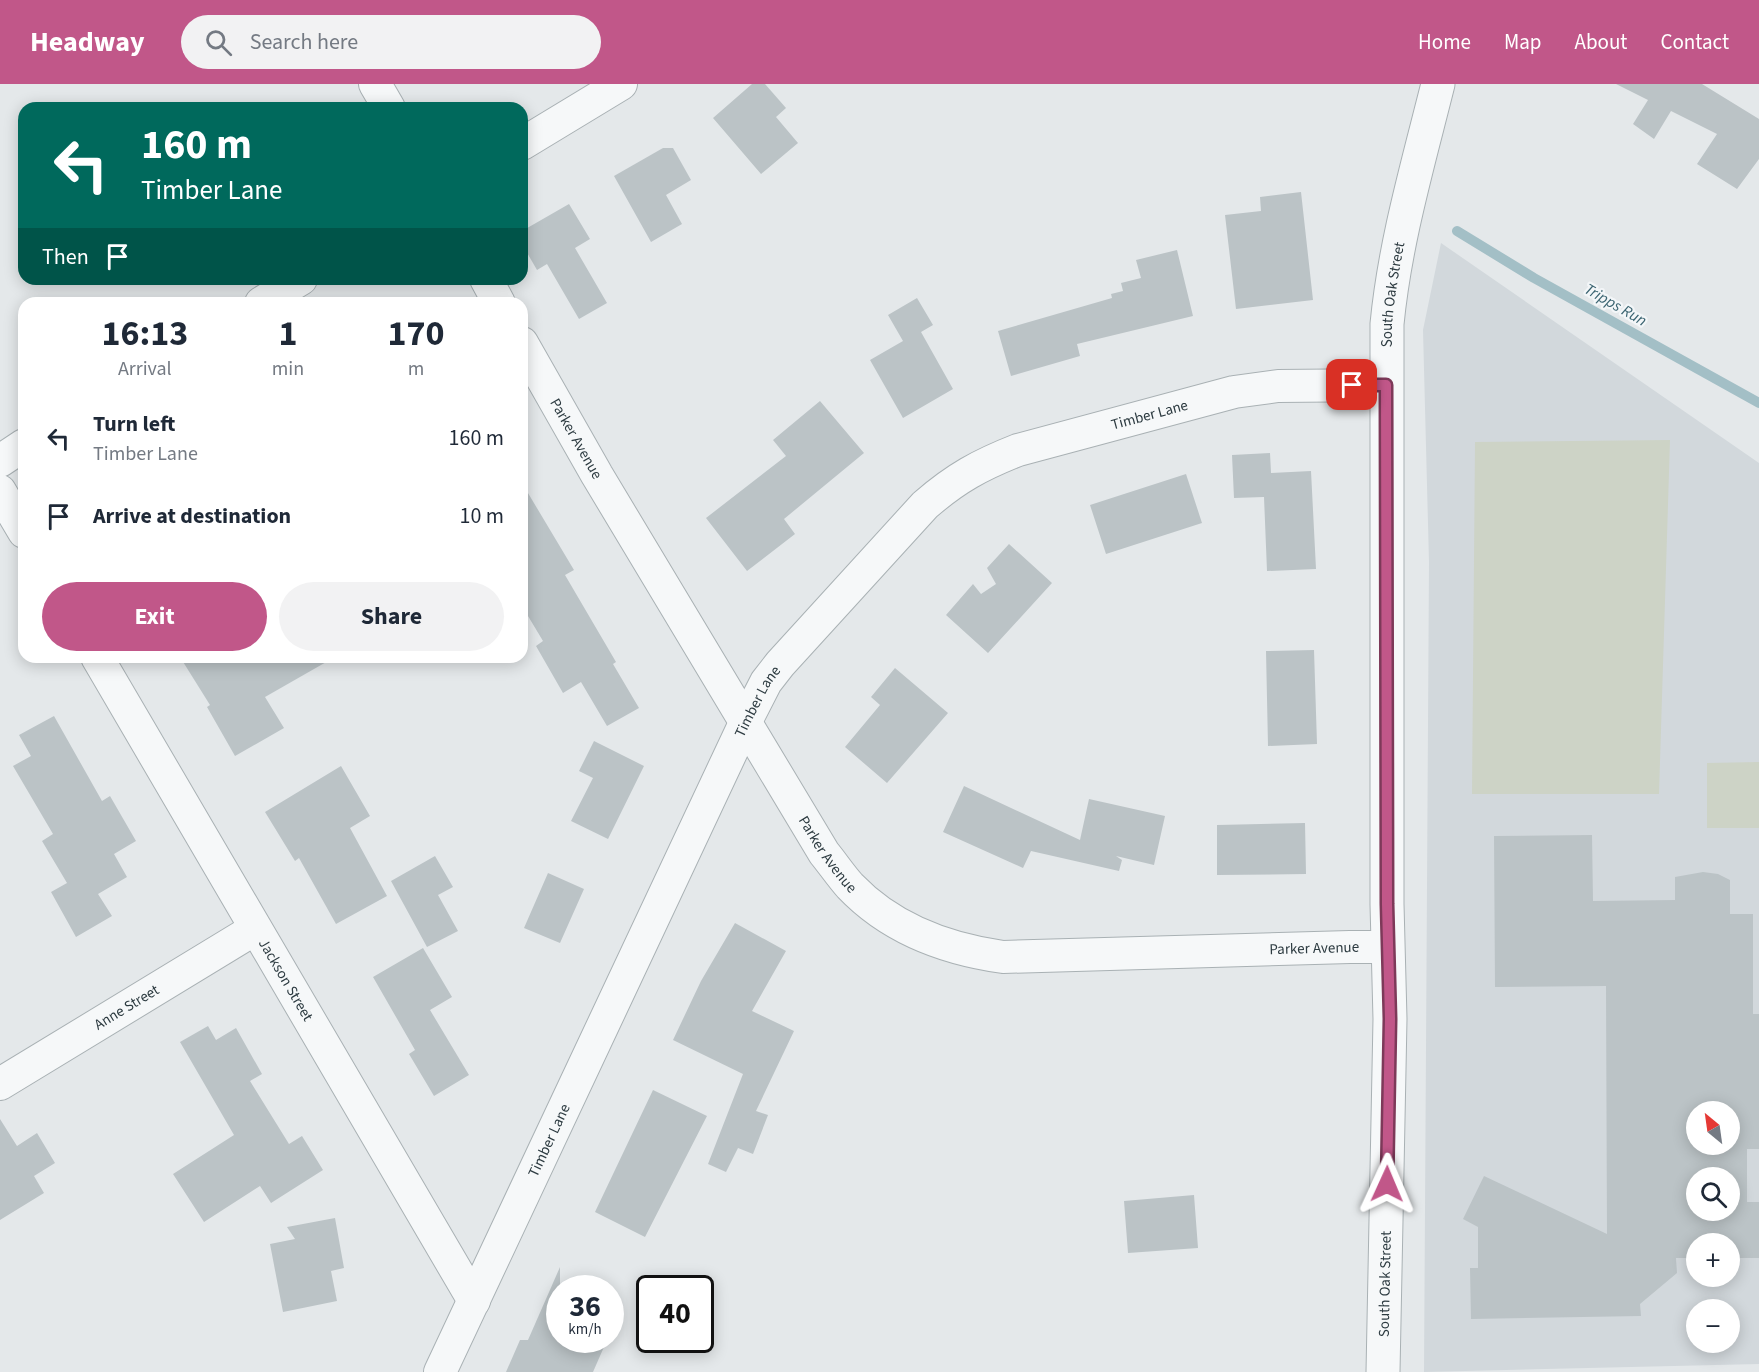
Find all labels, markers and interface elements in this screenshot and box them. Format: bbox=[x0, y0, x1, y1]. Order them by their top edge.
search box bbox=[181, 15, 601, 69]
text: Headway bbox=[30, 22, 145, 62]
icon: search bbox=[202, 26, 235, 59]
text: Search here bbox=[250, 26, 358, 58]
text: Home bbox=[1418, 27, 1471, 57]
text: Map bbox=[1504, 27, 1542, 57]
text: About bbox=[1575, 27, 1627, 57]
text: Contact bbox=[1660, 27, 1729, 57]
text: 160 m bbox=[141, 115, 252, 175]
icon: left bbox=[42, 126, 120, 204]
text: Timber Lane bbox=[141, 171, 282, 210]
icon: arrive bbox=[101, 240, 134, 273]
street label: South Oak Street bbox=[1377, 240, 1410, 347]
text: Then bbox=[42, 241, 89, 273]
water label: Tripps Run bbox=[1580, 278, 1651, 332]
text: 16:13 bbox=[101, 308, 188, 359]
text: 1 bbox=[278, 308, 297, 359]
text: 170 bbox=[388, 308, 445, 359]
text: Arrival bbox=[118, 355, 172, 383]
text: min bbox=[272, 355, 304, 383]
text: m bbox=[408, 355, 424, 383]
pin bbox=[1326, 359, 1377, 410]
icon: arrive bbox=[1335, 368, 1368, 401]
street label: Parker Avenue bbox=[545, 395, 607, 483]
street label: Timber Lane bbox=[1109, 395, 1190, 436]
text: Turn left bbox=[93, 408, 175, 440]
icon: left bbox=[42, 422, 75, 455]
text: 160 m bbox=[449, 422, 504, 454]
text: Timber Lane bbox=[93, 440, 198, 468]
icon: arrive bbox=[42, 500, 75, 533]
text: Arrive at destination bbox=[93, 500, 291, 532]
text: 10 m bbox=[459, 500, 504, 532]
button: Exit bbox=[42, 582, 267, 651]
button: Share bbox=[279, 582, 504, 651]
street label: Timber Lane bbox=[730, 662, 786, 741]
street label: Parker Avenue bbox=[793, 812, 861, 898]
street label: Jackson Street bbox=[253, 935, 318, 1025]
street label: Parker Avenue bbox=[1269, 937, 1359, 960]
street label: Anne Street bbox=[90, 980, 163, 1035]
street label: Timber Lane bbox=[523, 1100, 576, 1181]
north arrow bbox=[1686, 1101, 1740, 1155]
map controls bbox=[1686, 1101, 1740, 1353]
position arrow bbox=[1355, 1152, 1419, 1216]
button: search bbox=[1686, 1167, 1740, 1221]
street label: South Oak Street bbox=[1374, 1231, 1397, 1337]
button: + bbox=[1686, 1233, 1740, 1287]
speed limit sign: 40 bbox=[636, 1275, 714, 1353]
text: 36 bbox=[569, 1285, 601, 1328]
button: − bbox=[1686, 1299, 1740, 1353]
text: km/h bbox=[568, 1319, 602, 1340]

